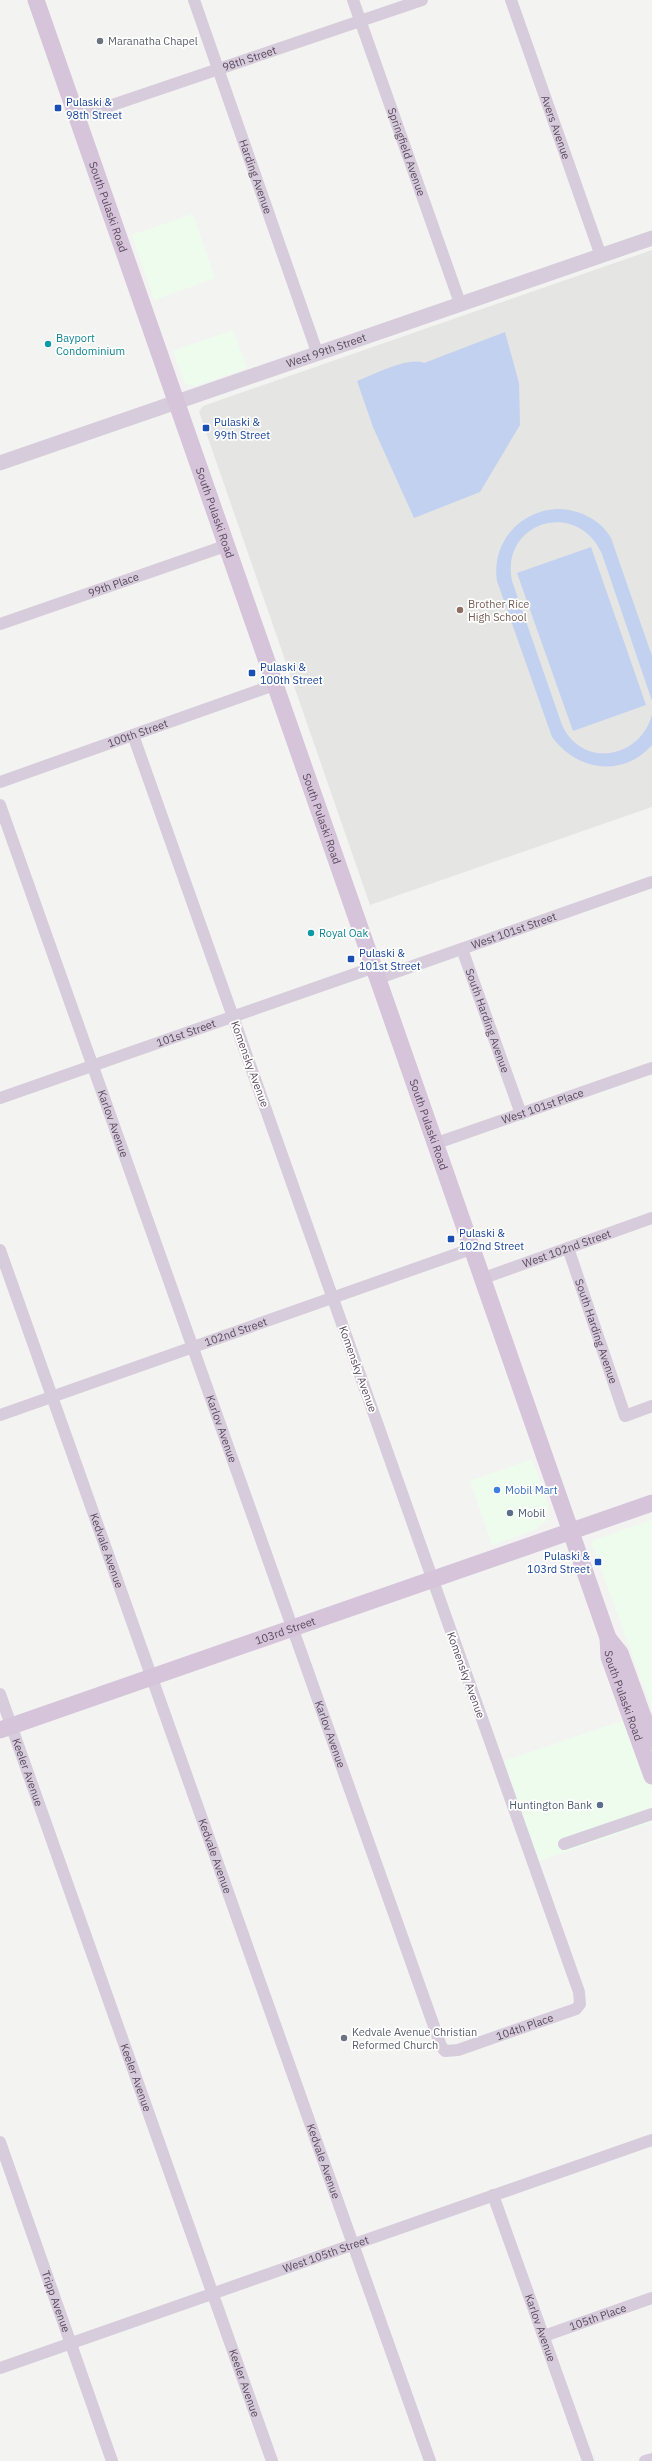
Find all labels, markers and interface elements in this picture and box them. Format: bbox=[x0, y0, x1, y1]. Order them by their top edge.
place label: Maranatha Chapel bbox=[108, 34, 198, 48]
marker: Maranatha Chapel bbox=[95, 36, 105, 46]
street label: 98th Street bbox=[221, 43, 278, 74]
street label: Avers Avenue bbox=[538, 93, 573, 161]
place label: Pulaski & 98th Street bbox=[66, 95, 122, 122]
marker: Pulaski & 98th Street bbox=[53, 103, 63, 113]
street label: Springfield Avenue bbox=[385, 106, 429, 198]
street label: Harding Avenue bbox=[236, 137, 275, 216]
street label: South Pulaski Road bbox=[86, 160, 131, 254]
street label: West 99th Street bbox=[284, 330, 368, 371]
place label: Bayport Condominium bbox=[56, 331, 125, 358]
marker: Bayport Condominium bbox=[43, 339, 53, 349]
place label: Pulaski & 99th Street bbox=[214, 415, 270, 442]
marker: Pulaski & 99th Street bbox=[201, 423, 211, 433]
street label: South Pulaski Road bbox=[193, 465, 237, 560]
street label: 99th Place bbox=[86, 569, 141, 600]
place label: Brother Rice High School bbox=[468, 597, 529, 624]
marker: Brother Rice High School bbox=[455, 605, 465, 615]
place label: Pulaski & 100th Street bbox=[260, 660, 323, 687]
marker: Pulaski & 100th Street bbox=[247, 668, 257, 678]
street label: 100th Street bbox=[106, 716, 170, 750]
street label: South Pulaski Road bbox=[300, 771, 344, 866]
street label: West 101st Street bbox=[469, 909, 558, 952]
place label: Royal Oak bbox=[319, 926, 368, 940]
marker: Royal Oak bbox=[306, 928, 316, 938]
place label: Pulaski & 101st Street bbox=[359, 946, 421, 973]
marker: Pulaski & 101st Street bbox=[346, 954, 356, 964]
street label: South Harding Avenue bbox=[463, 967, 513, 1075]
street label: 101st Street bbox=[154, 1016, 218, 1050]
street label: Komensky Avenue bbox=[228, 1019, 272, 1109]
street label: South Pulaski Road bbox=[406, 1077, 451, 1172]
street label: West 101st Place bbox=[500, 1085, 586, 1127]
street label: Karlov Avenue bbox=[95, 1088, 132, 1159]
place label: Pulaski & 102nd Street bbox=[459, 1226, 524, 1253]
street label: West 102nd Street bbox=[521, 1226, 613, 1271]
marker: Pulaski & 102nd Street bbox=[446, 1234, 456, 1244]
street label: South Harding Avenue bbox=[572, 1277, 621, 1386]
street label: 102nd Street bbox=[203, 1314, 269, 1349]
street label: Komensky Avenue bbox=[336, 1324, 380, 1414]
street label: Karlov Avenue bbox=[203, 1393, 240, 1464]
place label: Mobil Mart bbox=[505, 1483, 558, 1497]
marker: Mobil Mart bbox=[492, 1485, 502, 1495]
place label: Mobil bbox=[518, 1506, 545, 1520]
marker: Mobil bbox=[505, 1508, 515, 1518]
street label: Kedvale Avenue bbox=[87, 1511, 127, 1590]
place label: Pulaski & 103rd Street bbox=[527, 1549, 590, 1576]
marker: Pulaski & 103rd Street bbox=[593, 1557, 603, 1567]
street label: 103rd Street bbox=[253, 1614, 317, 1648]
street label: Komensky Avenue bbox=[444, 1630, 488, 1720]
street label: South Pulaski Road bbox=[602, 1650, 646, 1743]
street label: Karlov Avenue bbox=[312, 1698, 349, 1770]
street label: Keeler Avenue bbox=[9, 1736, 46, 1808]
place label: Huntington Bank bbox=[509, 1798, 592, 1812]
marker: Huntington Bank bbox=[595, 1800, 605, 1810]
street label: Kedvale Avenue bbox=[195, 1816, 235, 1895]
street label: 104th Place bbox=[494, 2010, 555, 2043]
place label: Kedvale Avenue Christian Reformed Church bbox=[352, 2025, 477, 2052]
marker: Kedvale Avenue Christian Reformed Church bbox=[339, 2033, 349, 2043]
street label: Keeler Avenue bbox=[118, 2042, 155, 2114]
street label: Kedvale Avenue bbox=[304, 2122, 343, 2201]
street label: West 105th Street bbox=[281, 2233, 371, 2276]
street label: Tripp Avenue bbox=[39, 2269, 73, 2334]
street label: Karlov Avenue bbox=[522, 2292, 559, 2363]
street label: 105th Place bbox=[567, 2301, 628, 2334]
street label: Keeler Avenue bbox=[226, 2347, 263, 2419]

